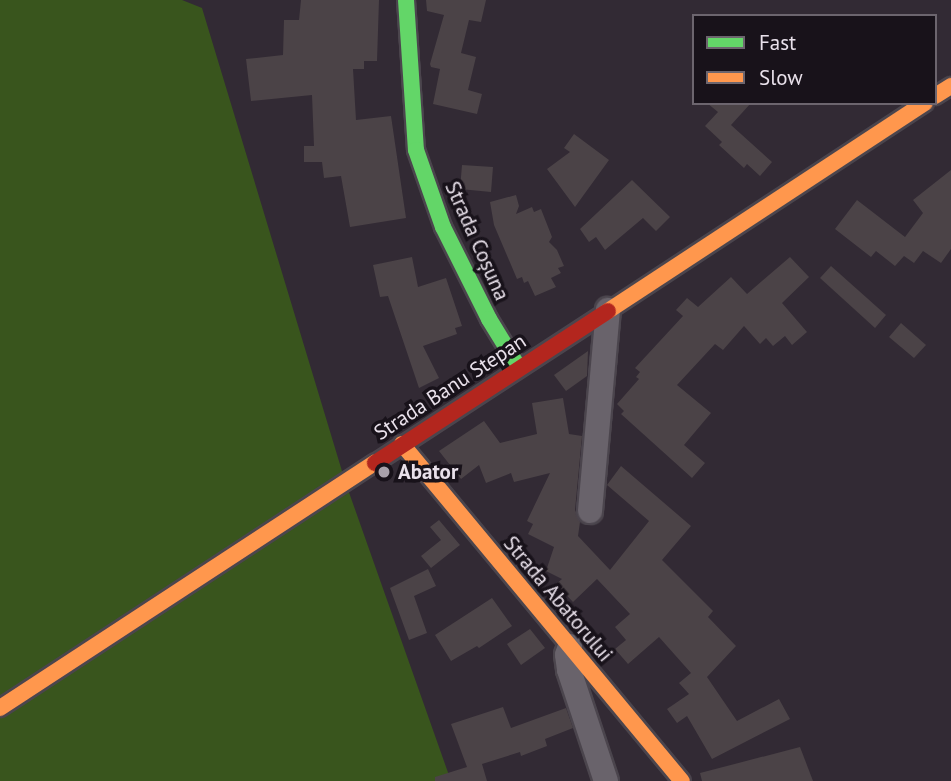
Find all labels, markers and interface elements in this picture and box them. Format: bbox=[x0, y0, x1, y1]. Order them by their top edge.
legend bbox=[692, 14, 937, 105]
text: Fast bbox=[759, 29, 796, 56]
text: Slow bbox=[759, 64, 803, 91]
street label: Strada Coșuna bbox=[440, 178, 514, 304]
street label: Strada Banu Stepan bbox=[369, 328, 531, 446]
place label: Abator bbox=[398, 459, 458, 485]
marker: Abator bbox=[376, 464, 392, 480]
street label: Strada Abatorului bbox=[498, 531, 618, 667]

